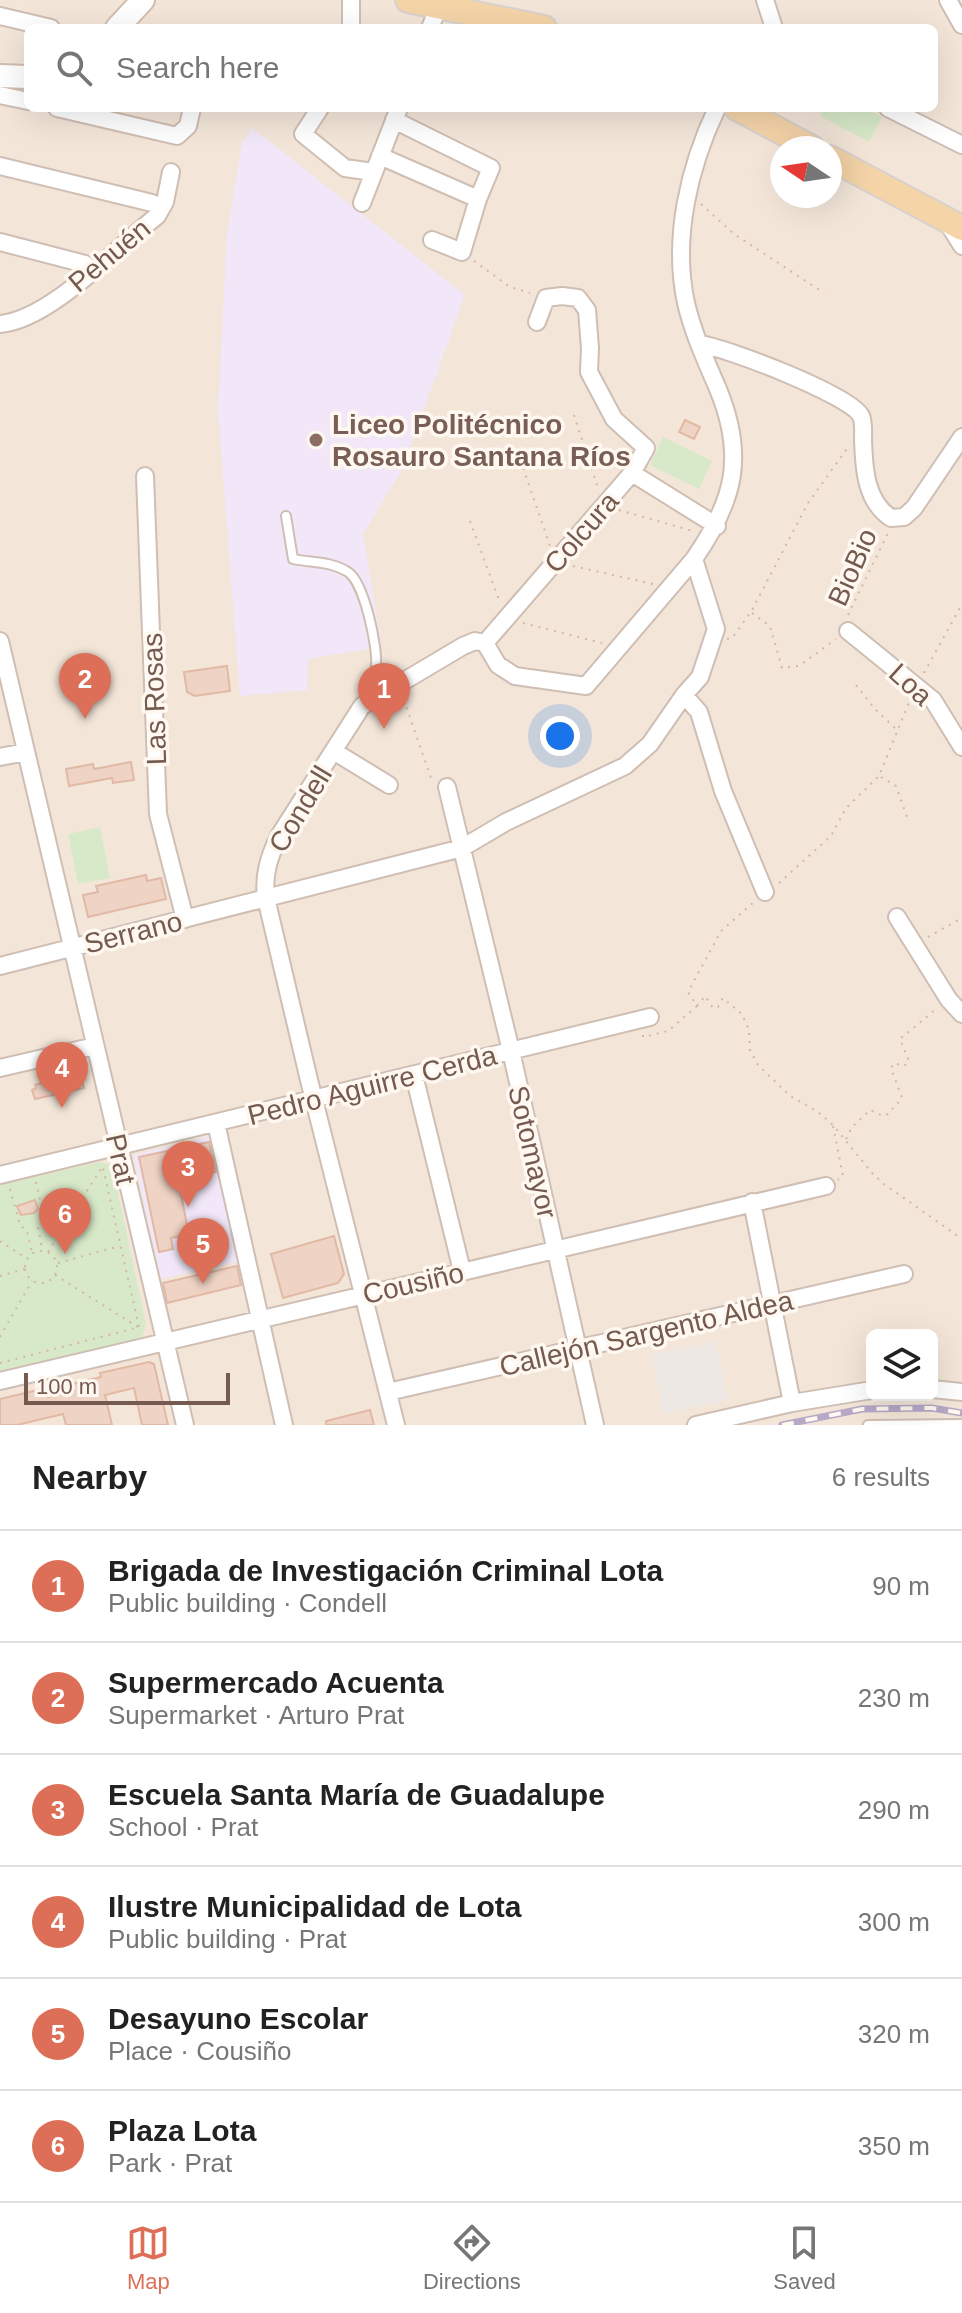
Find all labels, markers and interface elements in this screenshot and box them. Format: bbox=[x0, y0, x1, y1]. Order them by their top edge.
search box bbox=[24, 24, 938, 112]
icon: search bbox=[52, 46, 96, 90]
text: Search here bbox=[116, 51, 279, 84]
north arrow bbox=[770, 136, 842, 208]
street label: Pehuén bbox=[62, 212, 156, 298]
place label: Liceo Politécnico Rosauro Santana Ríos bbox=[332, 409, 631, 472]
marker: Liceo Politécnico Rosauro Santana Ríos bbox=[307, 431, 325, 449]
street label: Colcura bbox=[538, 485, 625, 579]
street label: BioBio bbox=[822, 524, 883, 610]
street label: Las Rosas bbox=[137, 632, 172, 766]
pin: 2 bbox=[59, 653, 111, 719]
street label: Loa bbox=[883, 657, 939, 712]
pin: 1 bbox=[358, 663, 410, 729]
your location bbox=[540, 716, 580, 756]
street label: Condell bbox=[263, 761, 338, 858]
street label: Serrano bbox=[81, 905, 185, 960]
street label: Pedro Aguirre Cerda bbox=[245, 1039, 500, 1131]
pin: 4 bbox=[36, 1042, 88, 1108]
street label: Sotomayor bbox=[502, 1083, 563, 1222]
street label: Prat bbox=[100, 1131, 141, 1188]
pin: 3 bbox=[162, 1141, 214, 1207]
pin: 6 bbox=[39, 1188, 91, 1254]
pin: 5 bbox=[177, 1218, 229, 1284]
street label: Cousiño bbox=[360, 1257, 467, 1310]
street label: Callejón Sargento Aldea bbox=[496, 1284, 796, 1382]
map controls bbox=[866, 1329, 938, 1401]
button: layers bbox=[866, 1329, 938, 1401]
scale bar bbox=[24, 1369, 230, 1405]
text: 100 m bbox=[36, 1374, 97, 1399]
text: Nearby bbox=[32, 1458, 147, 1496]
text: 6 results bbox=[832, 1462, 930, 1492]
text: Brigada de Investigación Criminal Lota bbox=[108, 1554, 663, 1587]
text: 1 bbox=[51, 1571, 65, 1601]
text: 90 m bbox=[872, 1571, 930, 1601]
text: Public building · Condell bbox=[108, 1588, 387, 1618]
text: Supermercado Acuenta bbox=[108, 1666, 444, 1699]
text: 2 bbox=[51, 1683, 65, 1713]
text: 230 m bbox=[858, 1683, 930, 1713]
text: Supermarket · Arturo Prat bbox=[108, 1700, 404, 1730]
text: Escuela Santa María de Guadalupe bbox=[108, 1778, 605, 1811]
text: 3 bbox=[51, 1795, 65, 1825]
text: 290 m bbox=[858, 1795, 930, 1825]
text: School · Prat bbox=[108, 1812, 258, 1842]
text: Ilustre Municipalidad de Lota bbox=[108, 1890, 521, 1923]
text: 4 bbox=[51, 1907, 65, 1937]
text: 300 m bbox=[858, 1907, 930, 1937]
text: Public building · Prat bbox=[108, 1924, 346, 1954]
text: Desayuno Escolar bbox=[108, 2002, 368, 2035]
text: 5 bbox=[51, 2019, 65, 2049]
text: 320 m bbox=[858, 2019, 930, 2049]
text: Place · Cousiño bbox=[108, 2036, 292, 2066]
text: Plaza Lota bbox=[108, 2114, 256, 2147]
text: 6 bbox=[51, 2131, 65, 2161]
text: 350 m bbox=[858, 2131, 930, 2161]
text: Park · Prat bbox=[108, 2148, 232, 2178]
tab: Map bbox=[126, 2221, 170, 2295]
tab: Directions bbox=[423, 2221, 521, 2295]
tab: Saved bbox=[773, 2221, 836, 2295]

